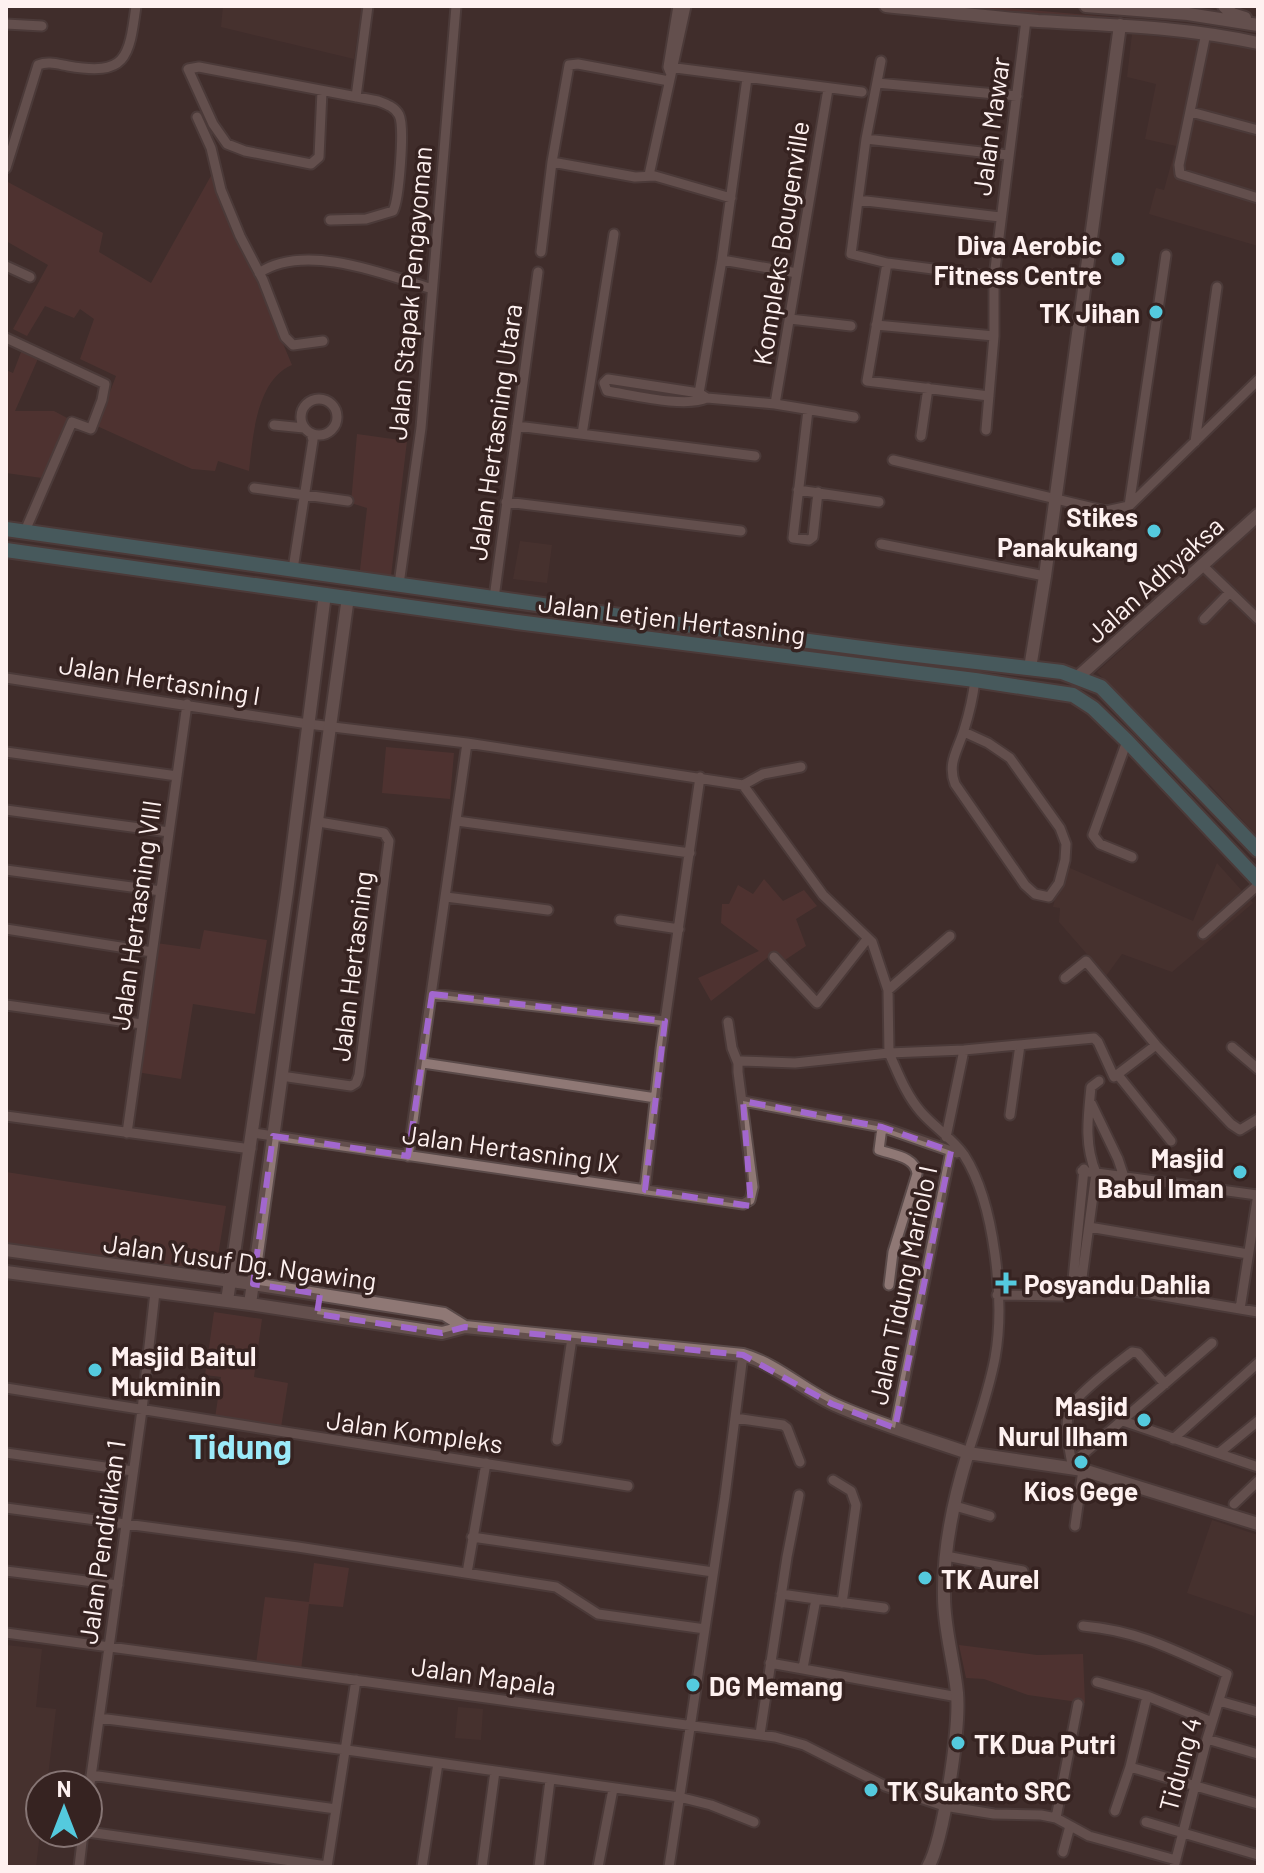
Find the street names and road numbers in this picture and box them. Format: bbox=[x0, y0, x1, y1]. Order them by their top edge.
street label: Jalan Mawar bbox=[965, 54, 1015, 197]
street label: Kompleks Bougenville bbox=[745, 119, 815, 367]
street label: Jalan Stapak Pengayoman bbox=[381, 145, 437, 441]
street label: Jalan Hertasning Utara bbox=[461, 302, 527, 562]
street label: Jalan Adhyaksa bbox=[1079, 509, 1229, 649]
street label: Jalan Letjen Hertasning bbox=[537, 586, 807, 650]
street label: Jalan Hertasning I bbox=[57, 648, 263, 710]
street label: Jalan Hertasning VIII bbox=[104, 798, 166, 1032]
street label: Jalan Hertasning bbox=[324, 869, 378, 1063]
street label: Jalan Hertasning IX bbox=[401, 1117, 621, 1179]
street label: Jalan Tidung Mariolo I bbox=[862, 1163, 942, 1407]
street label: Jalan Yusuf Dg. Ngawing bbox=[101, 1226, 379, 1296]
street label: Jalan Kompleks bbox=[325, 1403, 505, 1459]
street label: Jalan Pendidikan 1 bbox=[71, 1438, 131, 1646]
street label: Jalan Mapala bbox=[410, 1650, 558, 1700]
street label: Tidung 4 bbox=[1152, 1713, 1206, 1815]

